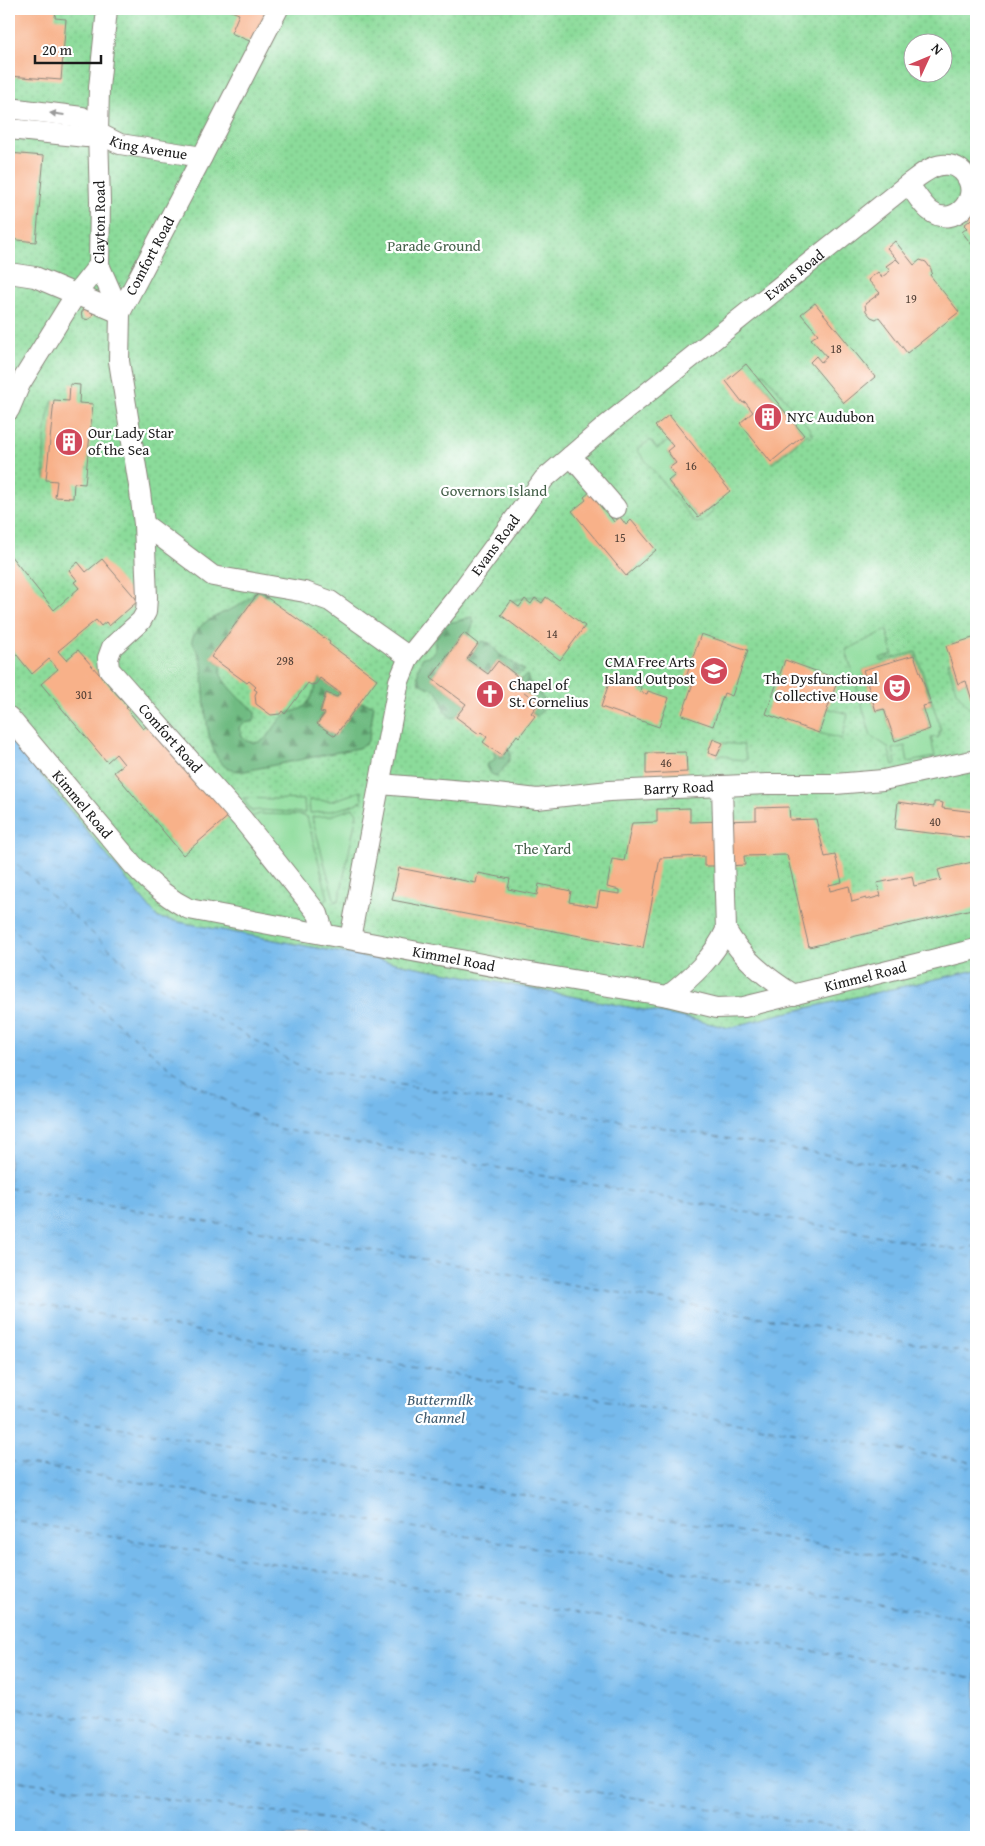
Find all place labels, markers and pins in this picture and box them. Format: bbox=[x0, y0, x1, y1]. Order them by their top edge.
building icon: NYC Audubon bbox=[753, 402, 783, 432]
place label: NYC Audubon bbox=[787, 406, 875, 427]
place label: Our Lady Star of the Sea bbox=[88, 422, 174, 460]
building icon: Our Lady Star of the Sea bbox=[54, 427, 84, 457]
place label: CMA Free Arts Island Outpost bbox=[604, 651, 696, 689]
school or university icon: CMA Free Arts Island Outpost bbox=[699, 656, 729, 686]
place label: The Dysfunctional Collective House bbox=[763, 668, 878, 706]
theatre icon: The Dysfunctional Collective House bbox=[882, 673, 912, 703]
place label: Chapel of St. Cornelius bbox=[509, 674, 589, 712]
church icon: Chapel of St. Cornelius bbox=[475, 679, 505, 709]

